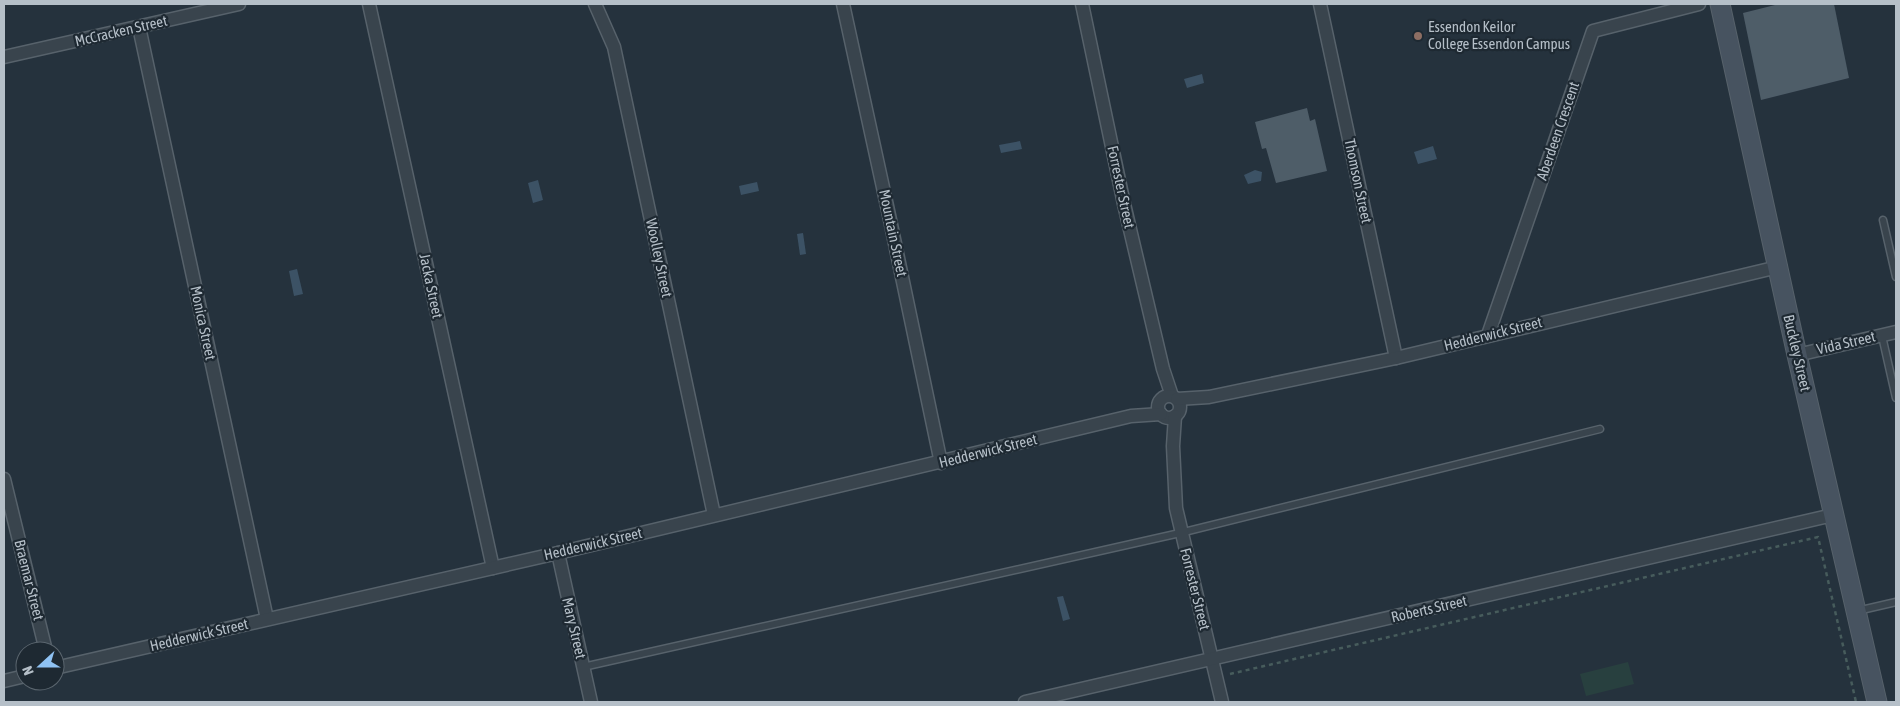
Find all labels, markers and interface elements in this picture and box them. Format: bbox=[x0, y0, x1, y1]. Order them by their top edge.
street label: McCracken Street bbox=[73, 12, 169, 49]
place label: Essendon Keilor College Essendon Campus bbox=[1428, 18, 1570, 52]
marker: Essendon Keilor College Essendon Campus bbox=[1412, 30, 1424, 42]
street label: Aberdeen Crescent bbox=[1533, 79, 1582, 182]
street label: Thomson Street bbox=[1341, 137, 1376, 225]
street label: Forrester Street bbox=[1104, 144, 1139, 230]
street label: Mountain Street bbox=[876, 188, 911, 278]
street label: Woolley Street bbox=[643, 217, 676, 299]
street label: Jacka Street bbox=[416, 252, 447, 320]
street label: Monica Street bbox=[187, 284, 220, 362]
street label: Hedderwick Street bbox=[1442, 313, 1544, 354]
street label: Buckley Street bbox=[1780, 313, 1815, 393]
street label: Vida Street bbox=[1815, 327, 1877, 358]
street label: Hedderwick Street bbox=[937, 430, 1039, 471]
street label: Hedderwick Street bbox=[542, 524, 644, 563]
street label: Braemar Street bbox=[11, 538, 48, 622]
street label: Forrester Street bbox=[1177, 546, 1214, 632]
street label: Roberts Street bbox=[1389, 592, 1468, 625]
street label: Mary Street bbox=[559, 595, 590, 660]
street label: Hedderwick Street bbox=[148, 615, 250, 654]
north arrow bbox=[15, 641, 65, 691]
text: N bbox=[19, 664, 37, 677]

